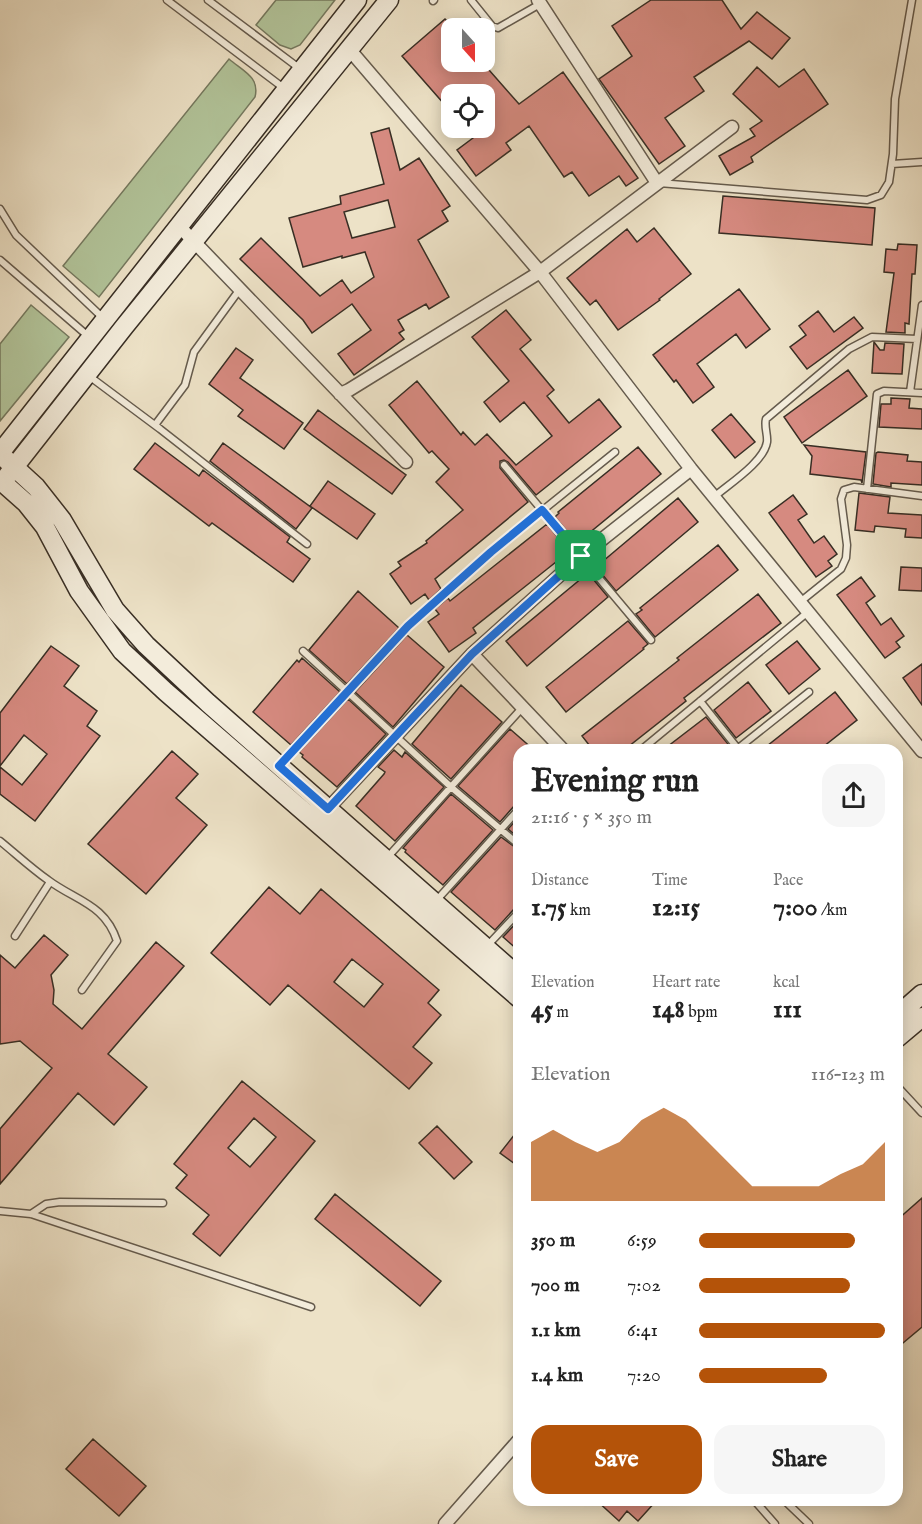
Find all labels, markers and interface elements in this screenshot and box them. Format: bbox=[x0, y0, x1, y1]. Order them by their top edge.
north arrow bbox=[441, 18, 495, 72]
map controls bbox=[441, 18, 495, 138]
button: locate bbox=[441, 84, 495, 138]
pin bbox=[555, 530, 606, 581]
icon: arrive bbox=[564, 539, 597, 572]
text: Evening run bbox=[531, 761, 699, 803]
button: share bbox=[822, 764, 885, 827]
text: 21:16 · 5 × 350 m bbox=[531, 805, 652, 830]
text: Distance bbox=[531, 871, 589, 891]
text: Time bbox=[652, 871, 688, 891]
text: Pace bbox=[773, 871, 803, 891]
text: 1.75 bbox=[531, 891, 566, 924]
text: 12:15 bbox=[652, 891, 700, 924]
text: 7:00 bbox=[773, 891, 818, 924]
text: km bbox=[566, 901, 591, 921]
text: /km bbox=[818, 901, 847, 921]
text: Elevation bbox=[531, 973, 594, 993]
text: Heart rate bbox=[652, 973, 720, 993]
text: kcal bbox=[773, 973, 800, 993]
text: 45 bbox=[531, 993, 553, 1026]
text: 148 bbox=[652, 993, 685, 1026]
text: 111 bbox=[773, 993, 802, 1026]
text: m bbox=[553, 1003, 569, 1023]
text: bpm bbox=[685, 1003, 718, 1023]
text: Elevation bbox=[531, 1062, 610, 1087]
text: 116–123 m bbox=[811, 1062, 885, 1087]
text: 350 m bbox=[531, 1228, 575, 1253]
text: 6:59 bbox=[627, 1228, 657, 1253]
text: 700 m bbox=[531, 1273, 580, 1298]
text: 7:02 bbox=[627, 1273, 661, 1298]
text: 1.1 km bbox=[531, 1318, 581, 1343]
text: 6:41 bbox=[627, 1318, 658, 1343]
text: 1.4 km bbox=[531, 1363, 583, 1388]
text: 7:20 bbox=[627, 1363, 661, 1388]
button: Save bbox=[531, 1425, 702, 1494]
button: Share bbox=[714, 1425, 885, 1494]

